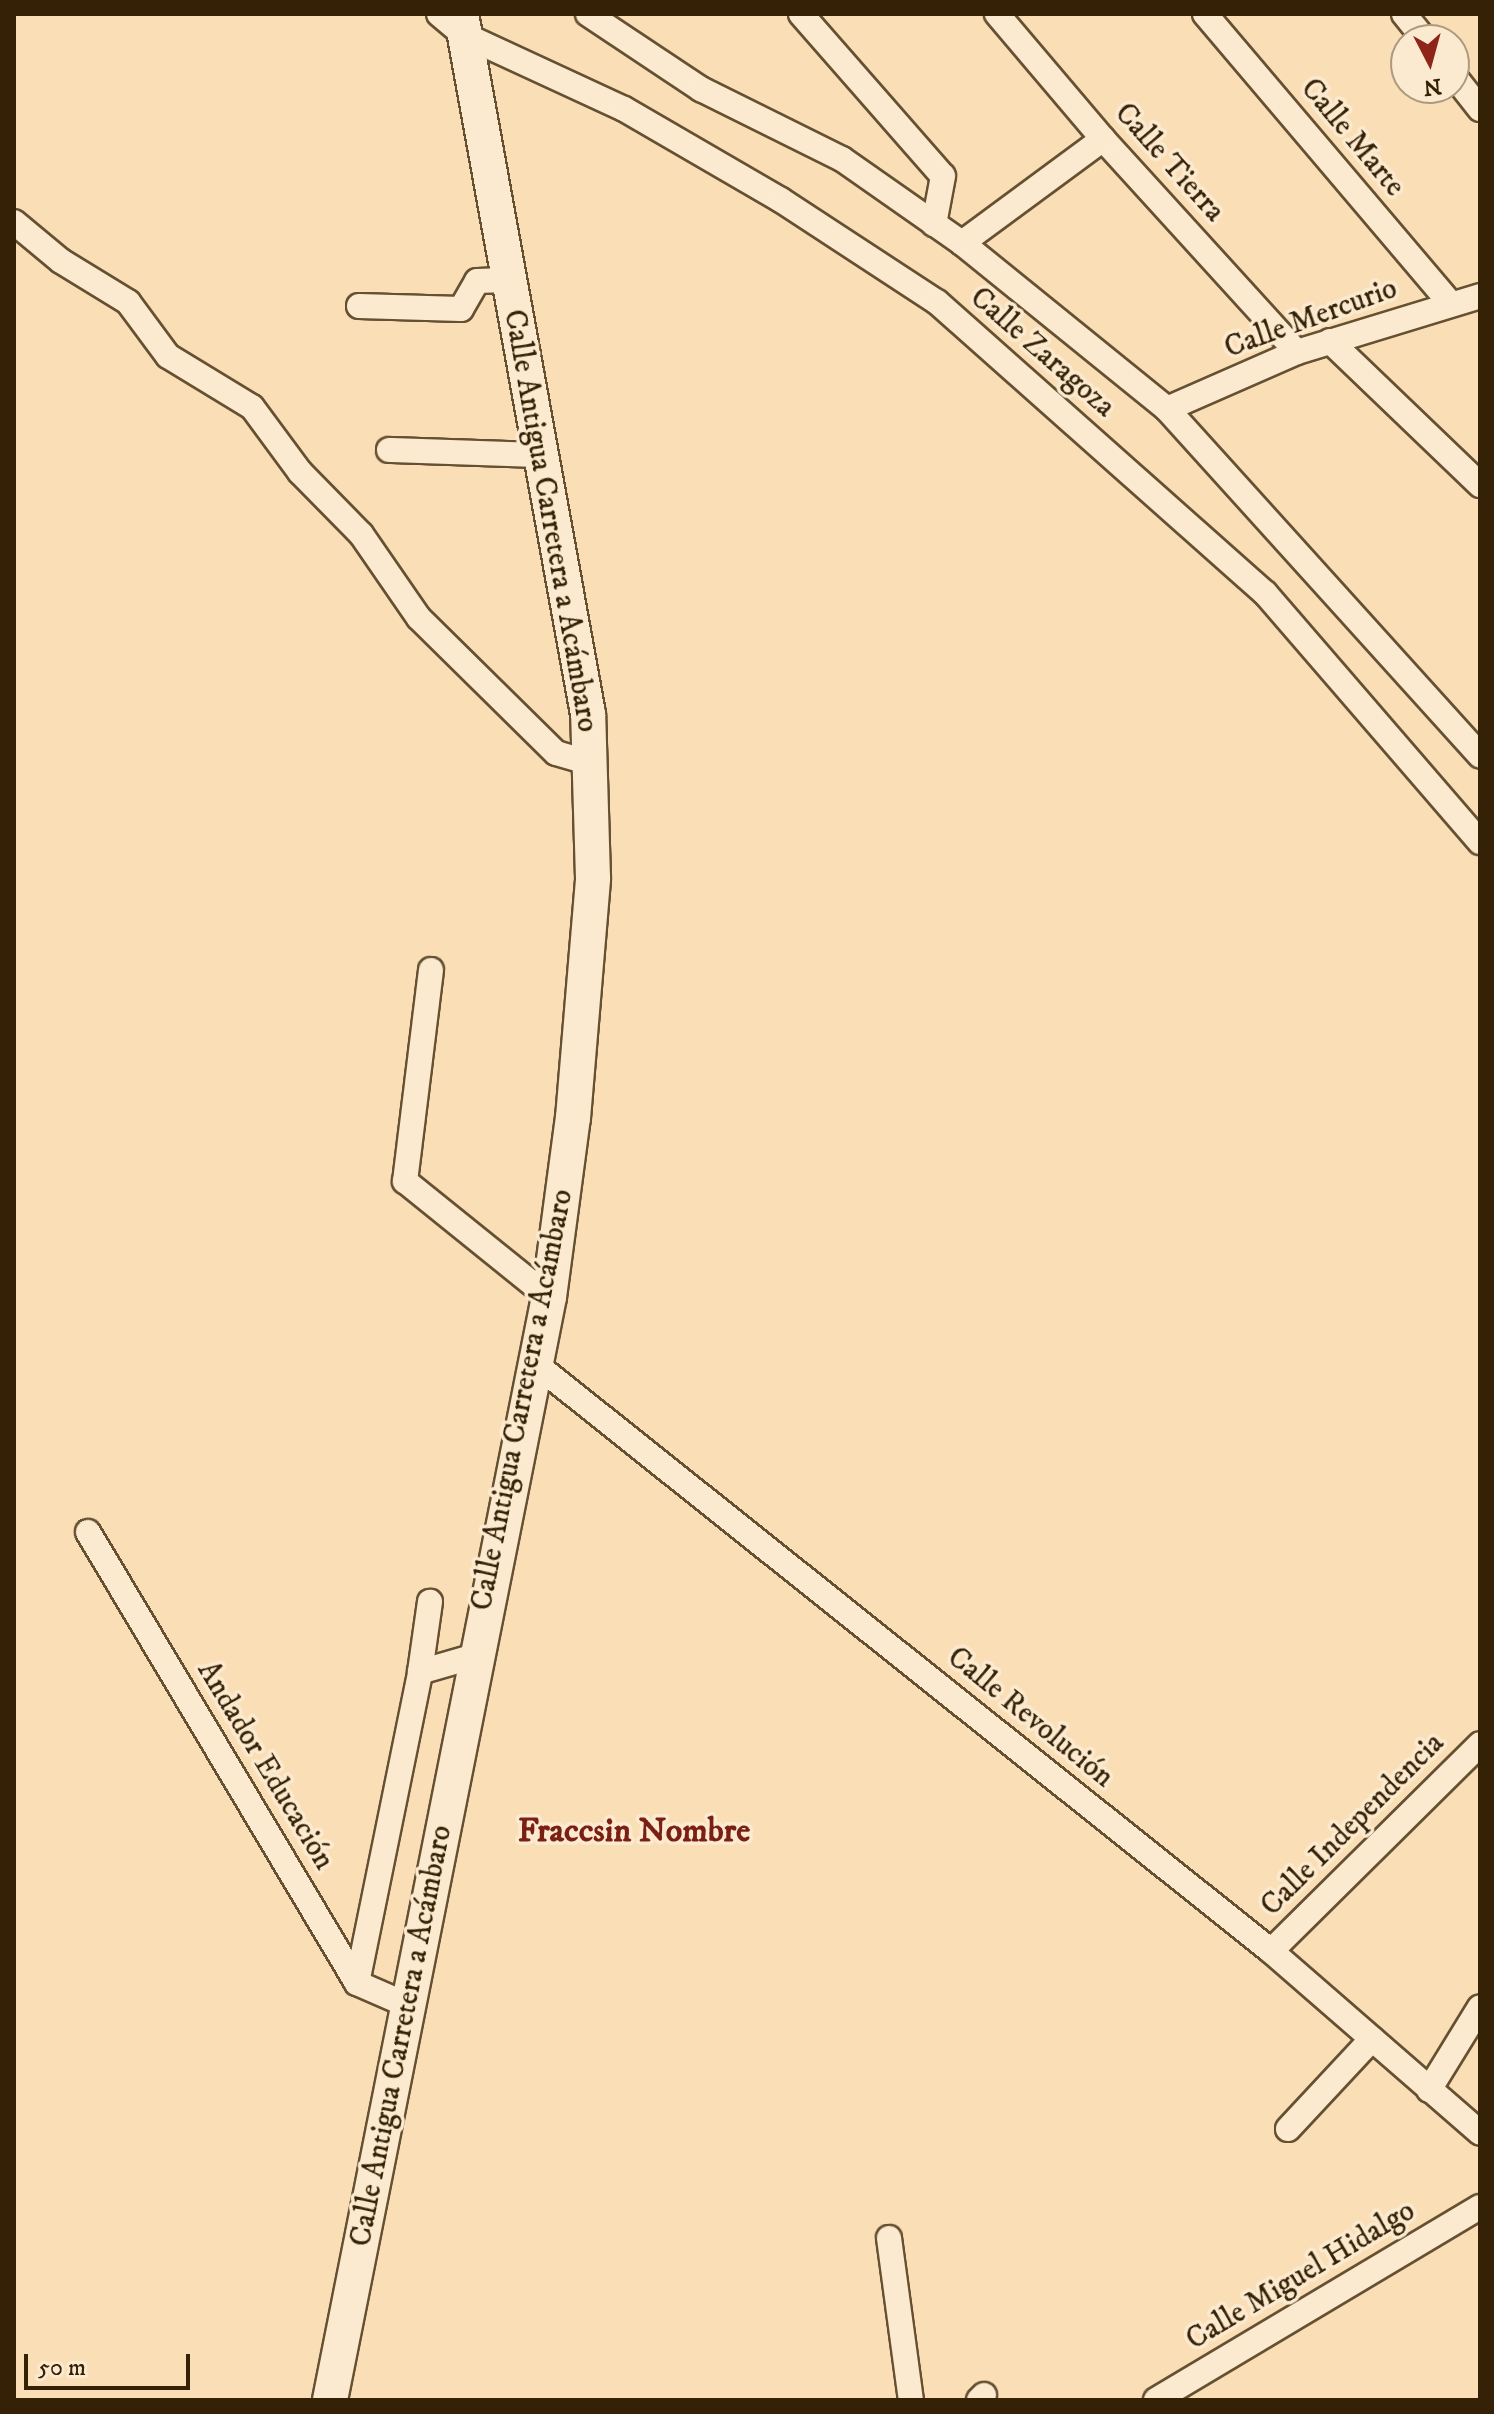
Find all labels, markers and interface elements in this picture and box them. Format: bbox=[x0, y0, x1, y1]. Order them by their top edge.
north arrow bbox=[1390, 24, 1470, 104]
street label: Calle Marte bbox=[1292, 72, 1412, 204]
text: N bbox=[1422, 72, 1443, 101]
street label: Calle Tierra bbox=[1106, 96, 1232, 230]
street label: Calle Mercurio bbox=[1220, 271, 1402, 367]
street label: Calle Zaragoza bbox=[962, 280, 1122, 426]
street label: Calle Antigua Carretera a Acámbaro bbox=[495, 307, 605, 735]
street label: Calle Antigua Carretera a Acámbaro bbox=[464, 1186, 582, 1614]
street label: Calle Revolución bbox=[940, 1640, 1120, 1796]
street label: Andador Educación bbox=[189, 1655, 341, 1877]
street label: Calle Independencia bbox=[1254, 1726, 1452, 1924]
district label: Fraccsin Nombre bbox=[518, 1812, 750, 1852]
street label: Calle Antigua Carretera a Acámbaro bbox=[343, 1822, 461, 2250]
street label: Calle Miguel Hidalgo bbox=[1180, 2194, 1422, 2358]
scale bar bbox=[28, 2338, 194, 2388]
text: 50 m bbox=[38, 2353, 86, 2383]

